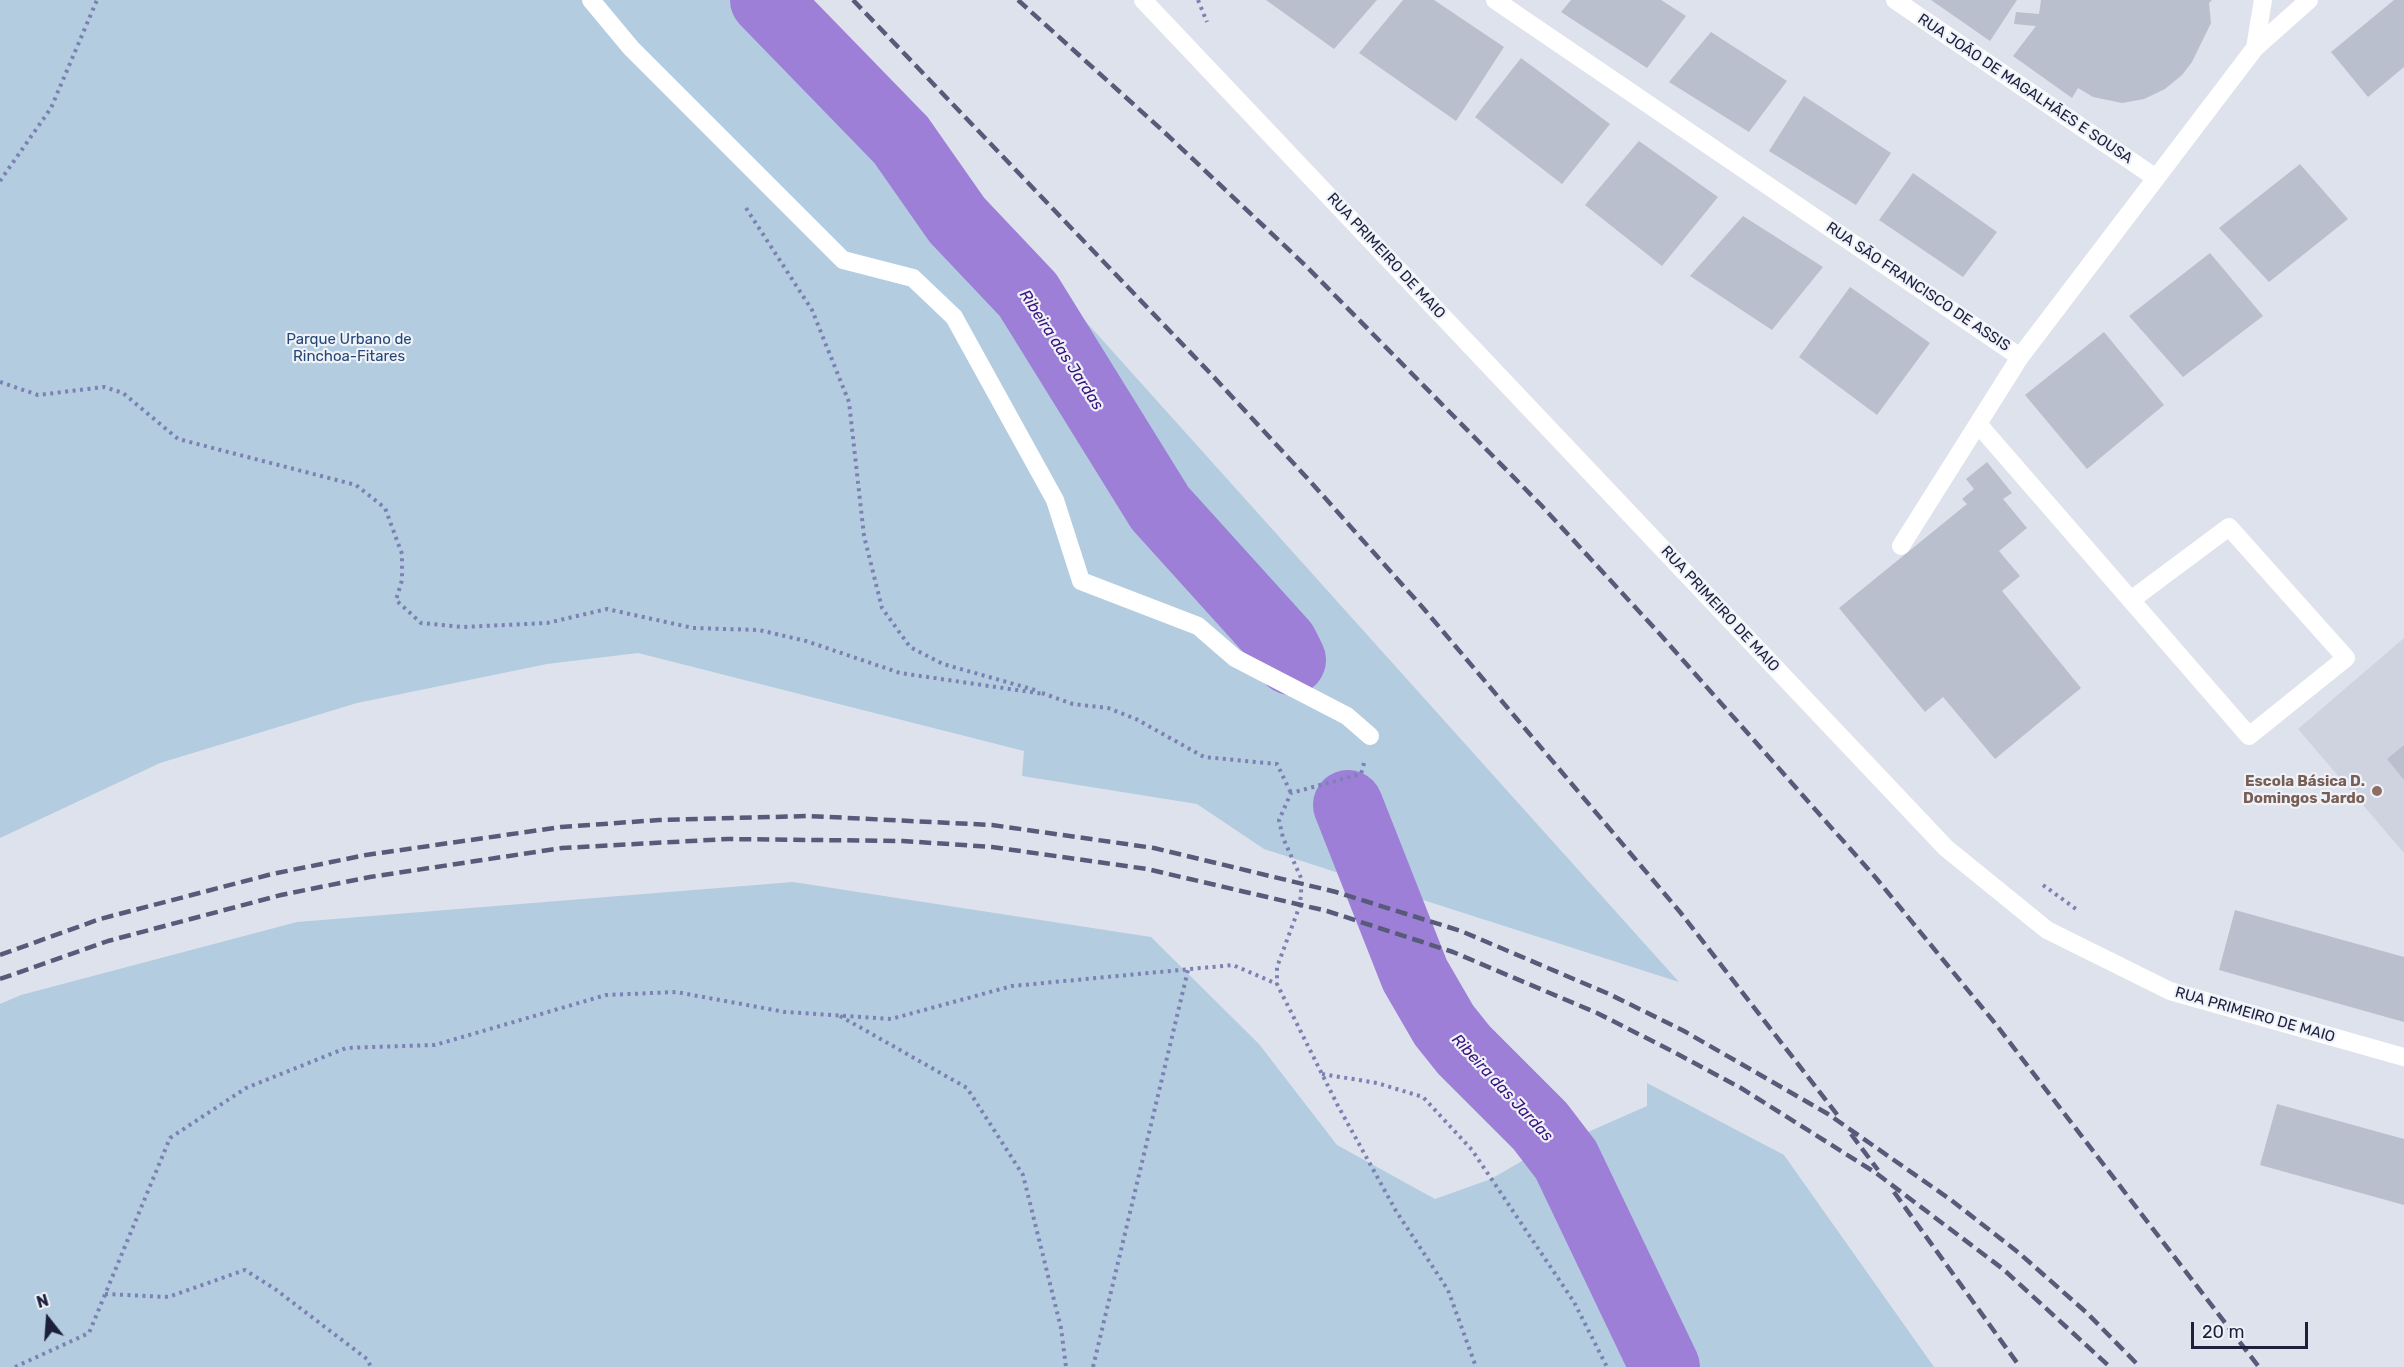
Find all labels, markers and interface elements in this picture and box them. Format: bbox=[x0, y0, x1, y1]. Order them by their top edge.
street label: RUA JOÃO DE MAGALHÃES E SOUSA bbox=[1914, 10, 2136, 168]
street label: RUA PRIMEIRO DE MAIO bbox=[1323, 189, 1449, 323]
street label: RUA SÃO FRANCISCO DE ASSIS bbox=[1823, 219, 2013, 355]
water label: Ribeira das Jardas bbox=[1015, 286, 1107, 414]
park label: Parque Urbano de Rinchoa-Fitares bbox=[286, 331, 412, 366]
street label: RUA PRIMEIRO DE MAIO bbox=[1657, 542, 1783, 676]
place label: Escola Básica D. Domingos Jardo bbox=[2243, 773, 2365, 808]
marker: Escola Básica D. Domingos Jardo bbox=[2370, 784, 2384, 798]
street label: RUA PRIMEIRO DE MAIO bbox=[2173, 984, 2337, 1046]
water label: Ribeira das Jardas bbox=[1447, 1030, 1557, 1146]
north arrow bbox=[18, 1289, 78, 1349]
text: N bbox=[34, 1291, 51, 1312]
scale bar bbox=[2194, 1310, 2311, 1348]
text: 20 m bbox=[2202, 1321, 2244, 1343]

